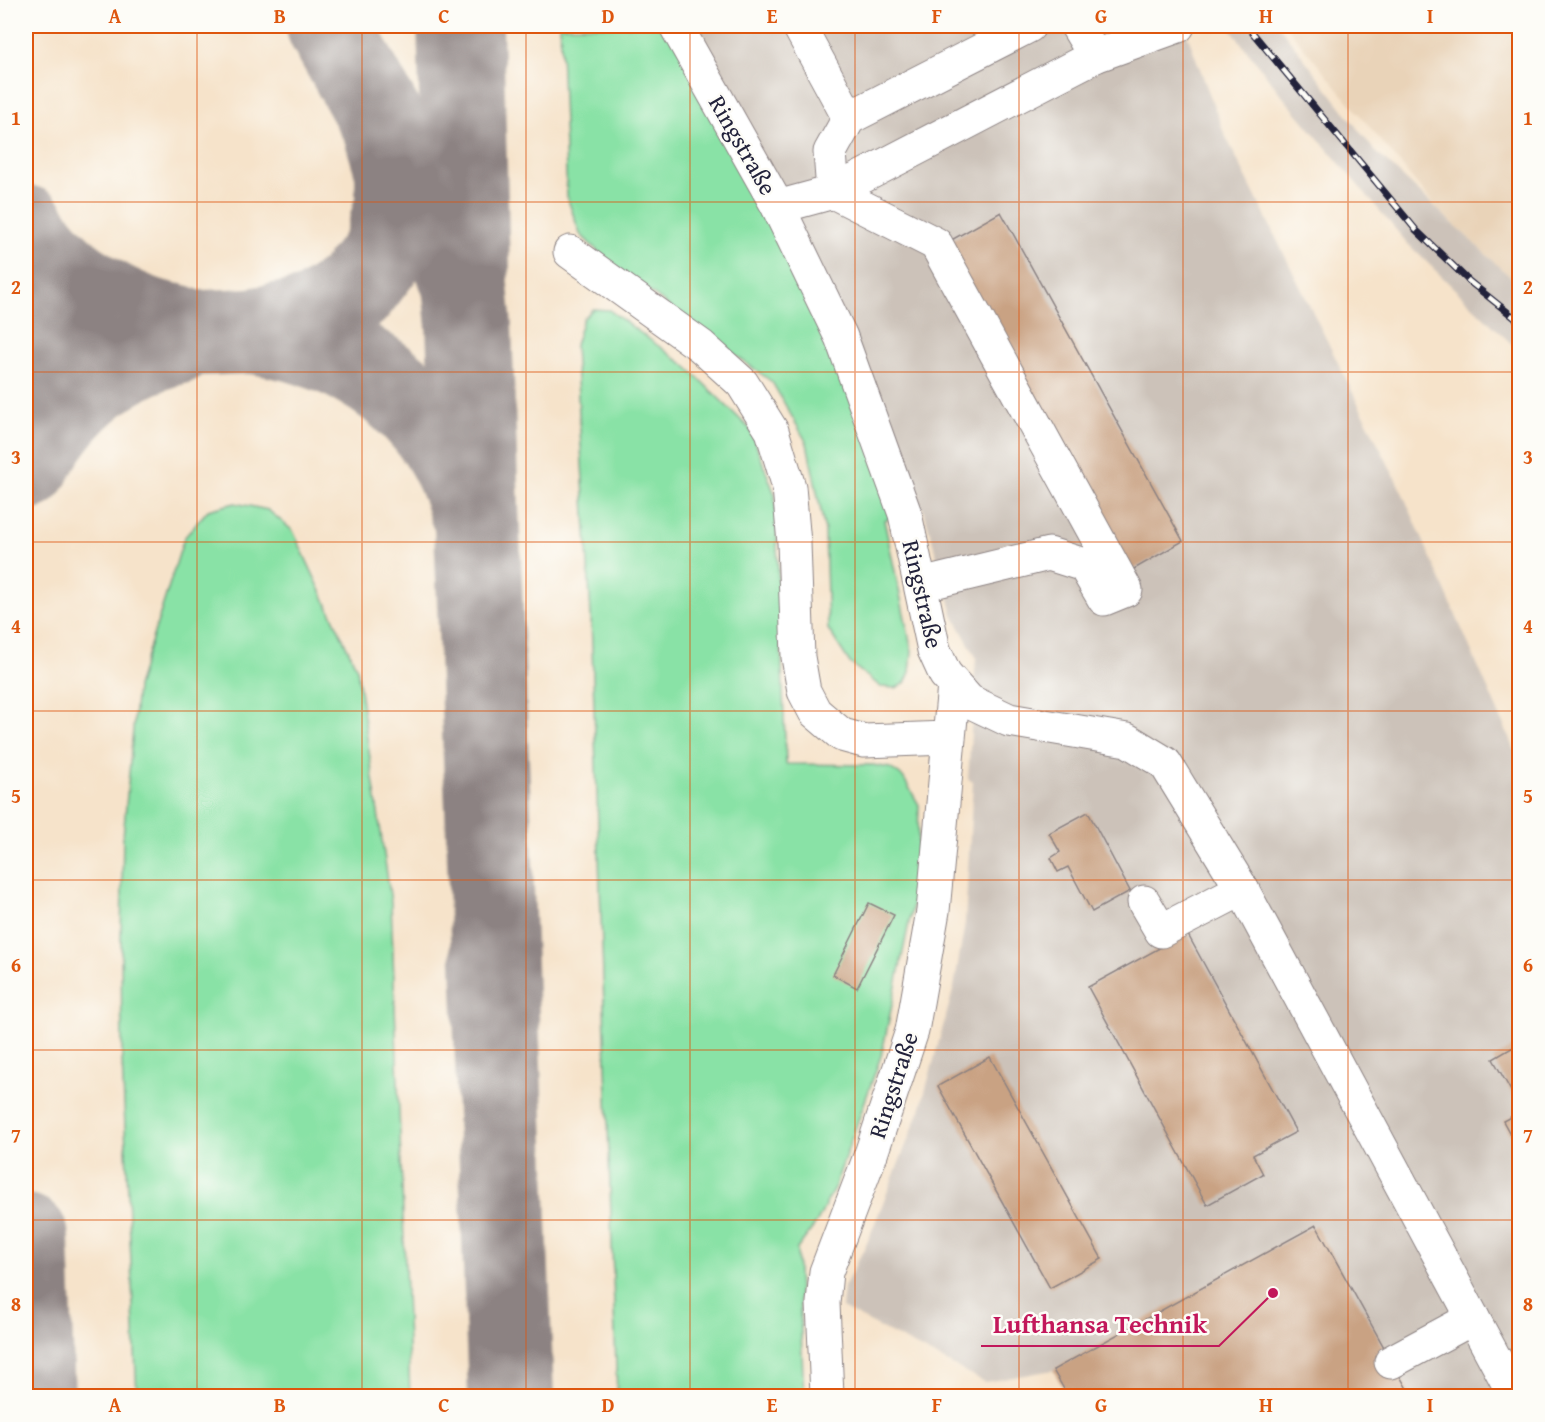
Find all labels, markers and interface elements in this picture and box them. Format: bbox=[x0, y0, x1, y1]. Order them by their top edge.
text: A bbox=[109, 1, 122, 30]
text: B bbox=[274, 1, 286, 30]
text: C bbox=[438, 1, 450, 30]
text: D bbox=[601, 1, 615, 30]
text: E bbox=[767, 1, 778, 30]
text: F bbox=[932, 1, 942, 30]
text: G bbox=[1095, 1, 1107, 30]
text: H bbox=[1259, 1, 1273, 30]
text: I bbox=[1427, 1, 1433, 30]
street label: Ringstraße bbox=[700, 88, 786, 202]
text: 1 bbox=[11, 103, 21, 132]
text: 1 bbox=[1523, 103, 1533, 132]
text: 2 bbox=[11, 272, 21, 301]
text: 2 bbox=[1523, 272, 1533, 301]
text: 3 bbox=[11, 442, 21, 471]
text: 3 bbox=[1523, 442, 1533, 471]
street label: Ringstraße bbox=[894, 536, 952, 652]
text: 4 bbox=[11, 611, 21, 640]
text: 4 bbox=[1523, 611, 1533, 640]
text: 5 bbox=[11, 781, 21, 810]
text: 5 bbox=[1523, 781, 1533, 810]
text: 6 bbox=[11, 950, 21, 979]
text: 6 bbox=[1523, 950, 1533, 979]
street label: Ringstraße bbox=[859, 1027, 927, 1143]
text: 7 bbox=[11, 1120, 21, 1149]
text: 7 bbox=[1523, 1120, 1533, 1149]
text: 8 bbox=[11, 1289, 21, 1318]
text: 8 bbox=[1523, 1289, 1533, 1318]
callout: Lufthansa Technik bbox=[981, 1302, 1219, 1346]
text: Lufthansa Technik bbox=[993, 1304, 1207, 1343]
text: A bbox=[109, 1390, 122, 1419]
text: B bbox=[274, 1390, 286, 1419]
text: C bbox=[438, 1390, 450, 1419]
text: D bbox=[601, 1390, 615, 1419]
text: E bbox=[767, 1390, 778, 1419]
text: F bbox=[932, 1390, 942, 1419]
text: G bbox=[1095, 1390, 1107, 1419]
text: H bbox=[1259, 1390, 1273, 1419]
text: I bbox=[1427, 1390, 1433, 1419]

